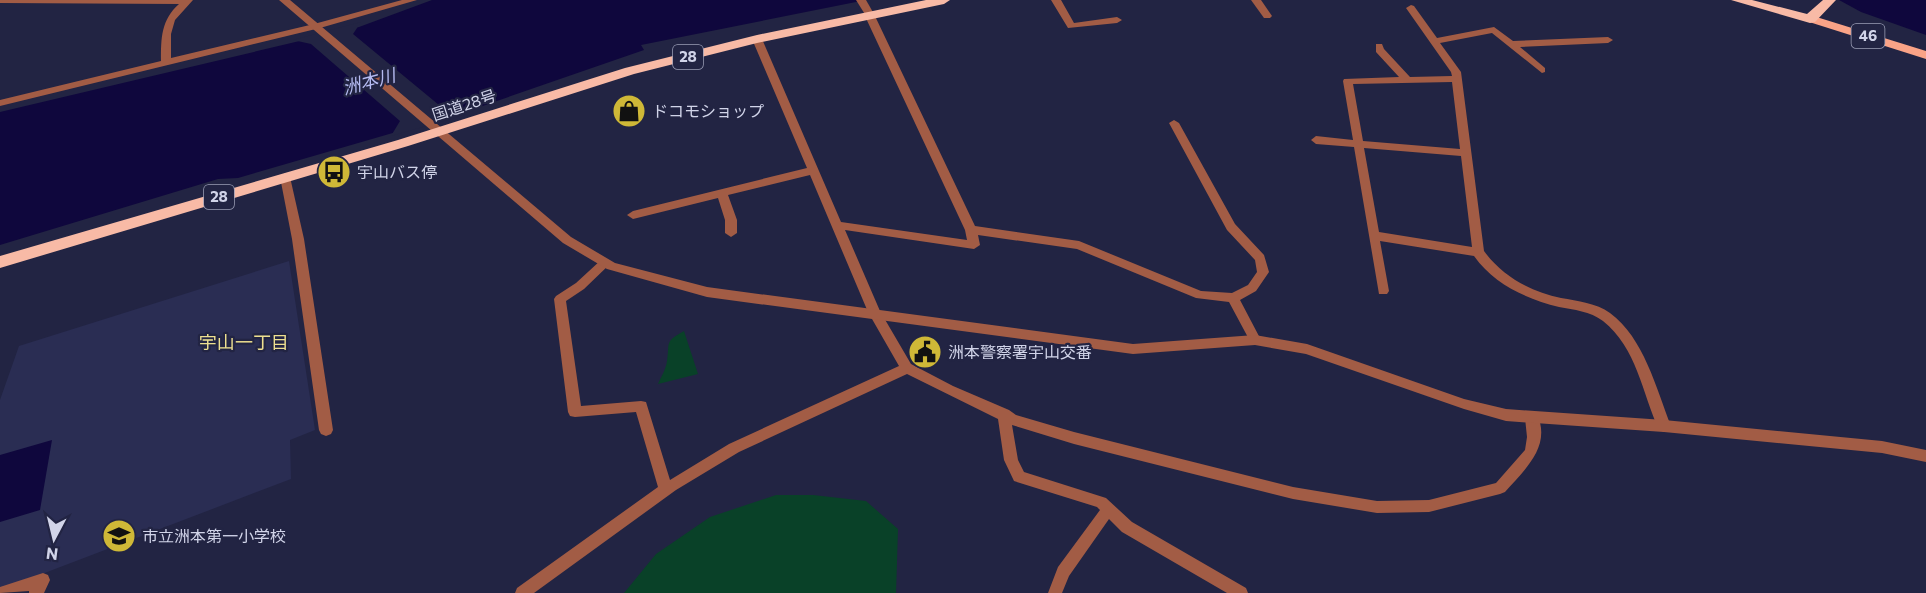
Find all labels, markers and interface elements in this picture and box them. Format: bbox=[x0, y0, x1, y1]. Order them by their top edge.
road number: 46 bbox=[1852, 24, 1884, 48]
road number: 28 bbox=[673, 45, 703, 69]
water label: 洲本川 bbox=[340, 63, 400, 99]
street label: 国道28号 bbox=[429, 85, 498, 124]
shop icon: ドコモショップ bbox=[611, 93, 647, 129]
place label: ドコモショップ bbox=[652, 101, 764, 120]
bus stop icon: 宇山バス停 bbox=[316, 154, 352, 190]
place label: 宇山バス停 bbox=[357, 162, 437, 181]
road number: 28 bbox=[204, 185, 234, 209]
district label: 宇山一丁目 bbox=[199, 331, 289, 353]
public building icon: 洲本警察署宇山交番 bbox=[907, 334, 943, 370]
place label: 洲本警察署宇山交番 bbox=[948, 342, 1092, 361]
north arrow bbox=[24, 509, 84, 569]
school or university icon: 市立洲本第一小学校 bbox=[101, 518, 137, 554]
place label: 市立洲本第一小学校 bbox=[142, 526, 286, 545]
text: N bbox=[45, 544, 59, 565]

